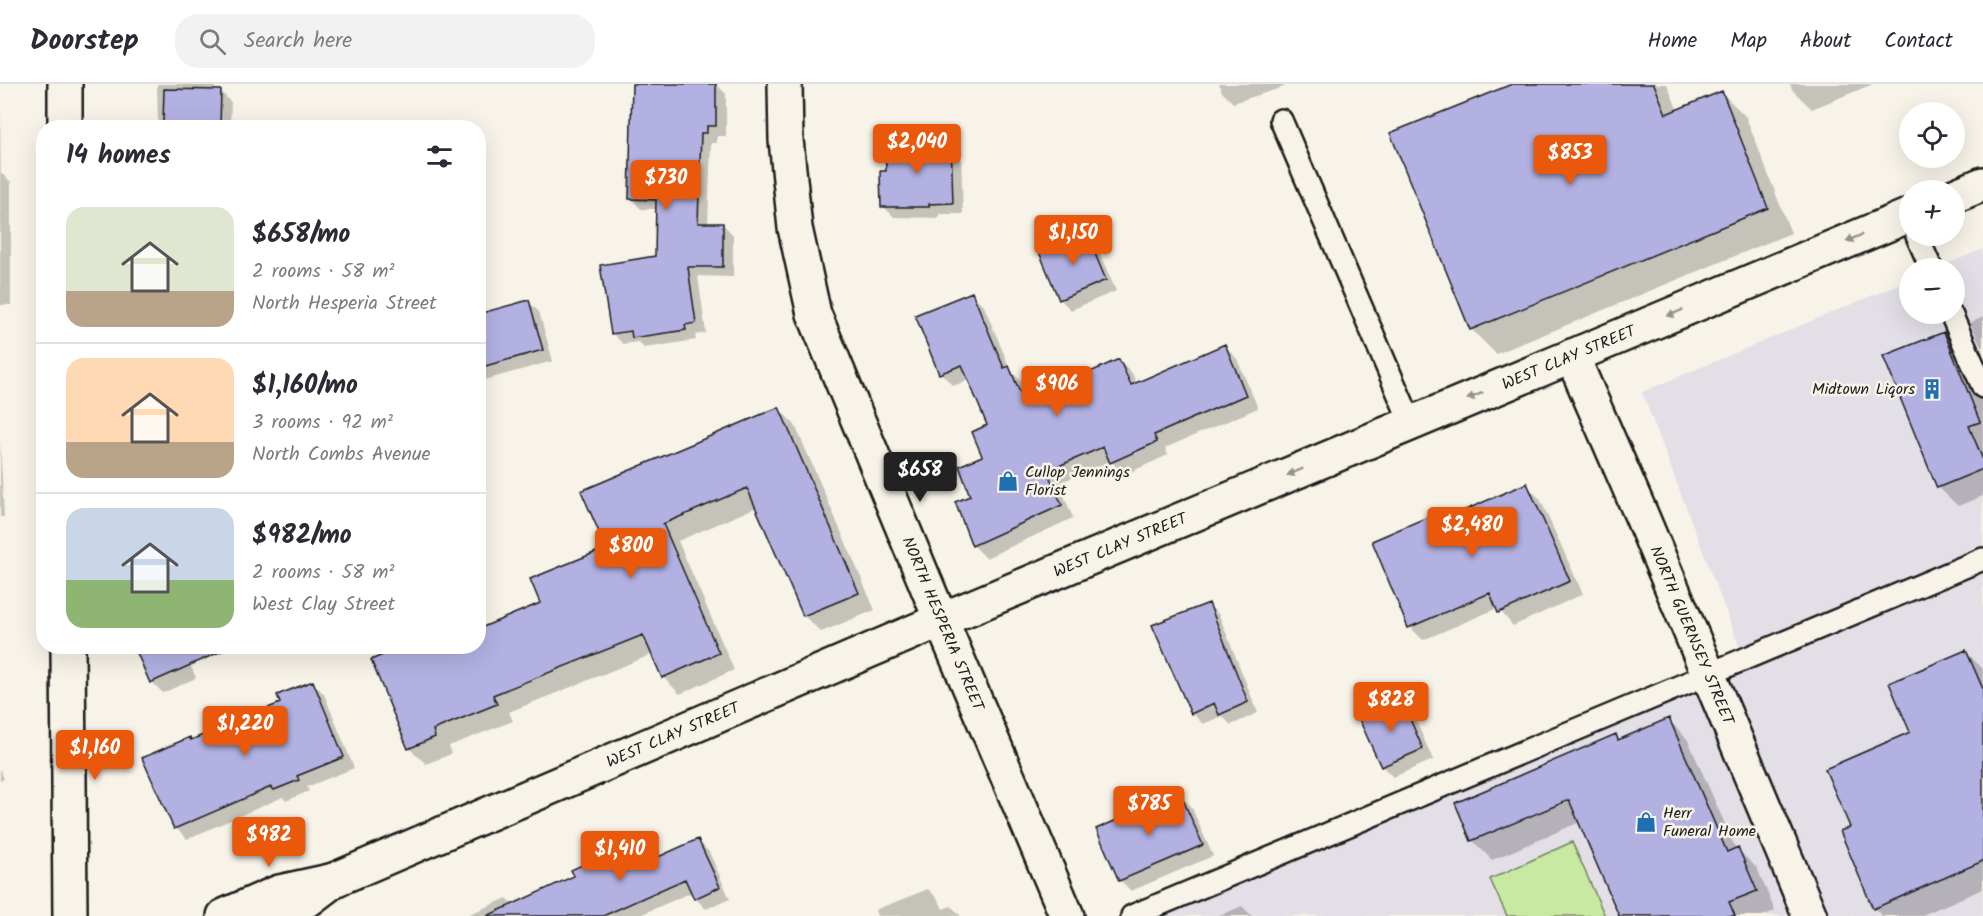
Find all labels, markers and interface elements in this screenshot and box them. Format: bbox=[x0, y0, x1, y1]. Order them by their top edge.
search box bbox=[175, 14, 595, 68]
text: Doorstep bbox=[30, 19, 139, 64]
text: Search here bbox=[244, 24, 352, 59]
icon: search bbox=[196, 25, 229, 58]
text: Home bbox=[1648, 25, 1697, 58]
text: Map bbox=[1730, 25, 1767, 58]
text: About bbox=[1800, 25, 1851, 58]
text: Contact bbox=[1884, 25, 1953, 58]
map controls bbox=[1899, 102, 1965, 324]
button: locate bbox=[1899, 102, 1965, 168]
pin: $2,040 bbox=[868, 124, 966, 175]
text: $2,040 bbox=[887, 127, 947, 159]
text: 14 homes bbox=[66, 135, 171, 177]
pin: $853 bbox=[1534, 135, 1606, 186]
text: $853 bbox=[1548, 138, 1592, 170]
icon: filters bbox=[423, 140, 456, 173]
pin: $730 bbox=[630, 160, 702, 211]
text: $730 bbox=[645, 163, 687, 195]
button: + bbox=[1899, 180, 1965, 246]
text: $658/mo bbox=[252, 214, 350, 256]
pin: $1,150 bbox=[1024, 215, 1122, 266]
text: $1,150 bbox=[1048, 218, 1098, 250]
icon: home bbox=[114, 231, 186, 303]
one-way arrow bbox=[1845, 233, 1863, 243]
text: 2 rooms · 58 m² bbox=[252, 256, 394, 288]
button: − bbox=[1899, 258, 1965, 324]
text: North Hesperia Street bbox=[252, 288, 437, 320]
one-way arrow bbox=[1665, 308, 1683, 318]
street label: WEST CLAY STREET bbox=[1498, 318, 1641, 397]
text: $1,160/mo bbox=[252, 365, 358, 407]
pin: $906 bbox=[1021, 366, 1093, 417]
text: $906 bbox=[1035, 369, 1079, 401]
place label: Midtown Liqors bbox=[1812, 377, 1915, 402]
building icon: Midtown Liqors bbox=[1920, 377, 1944, 401]
icon: home bbox=[114, 382, 186, 454]
one-way arrow bbox=[1466, 391, 1484, 401]
text: 3 rooms · 92 m² bbox=[252, 407, 393, 439]
text: North Combs Avenue bbox=[252, 439, 431, 471]
pin: $658 bbox=[884, 452, 956, 503]
text: $658 bbox=[898, 455, 942, 487]
place label: Cullop Jennings Florist bbox=[1025, 460, 1130, 503]
one-way arrow bbox=[1286, 467, 1304, 477]
shop icon: Cullop Jennings Florist bbox=[996, 469, 1020, 493]
street label: WEST CLAY STREET bbox=[1050, 505, 1192, 584]
pin: $2,480 bbox=[1423, 507, 1521, 558]
text: $2,480 bbox=[1441, 510, 1503, 542]
text: $982/mo bbox=[252, 515, 352, 557]
pin: $800 bbox=[595, 528, 667, 579]
text: $800 bbox=[609, 531, 653, 563]
icon: home bbox=[114, 532, 186, 604]
street label: NORTH HESPERIA STREET bbox=[895, 533, 991, 716]
street label: NORTH GUERNSEY STREET bbox=[1643, 542, 1741, 730]
text: 2 rooms · 58 m² bbox=[252, 557, 394, 589]
text: West Clay Street bbox=[252, 589, 395, 621]
pin: $828 bbox=[1355, 682, 1427, 733]
text: $828 bbox=[1367, 685, 1415, 717]
street label: WEST CLAY STREET bbox=[602, 695, 745, 774]
pin: $1,220 bbox=[196, 706, 294, 757]
text: $1,220 bbox=[217, 709, 273, 741]
pin: $1,160 bbox=[46, 730, 144, 781]
text: $1,160 bbox=[70, 733, 120, 765]
pin: $785 bbox=[1113, 786, 1185, 837]
text: $785 bbox=[1127, 789, 1171, 821]
place label: Herr Funeral Home bbox=[1663, 801, 1756, 844]
shop icon: Herr Funeral Home bbox=[1634, 810, 1658, 834]
pin: $982 bbox=[233, 817, 305, 868]
text: $982 bbox=[246, 820, 292, 852]
pin: $1,410 bbox=[571, 831, 669, 882]
text: $1,410 bbox=[595, 834, 645, 866]

